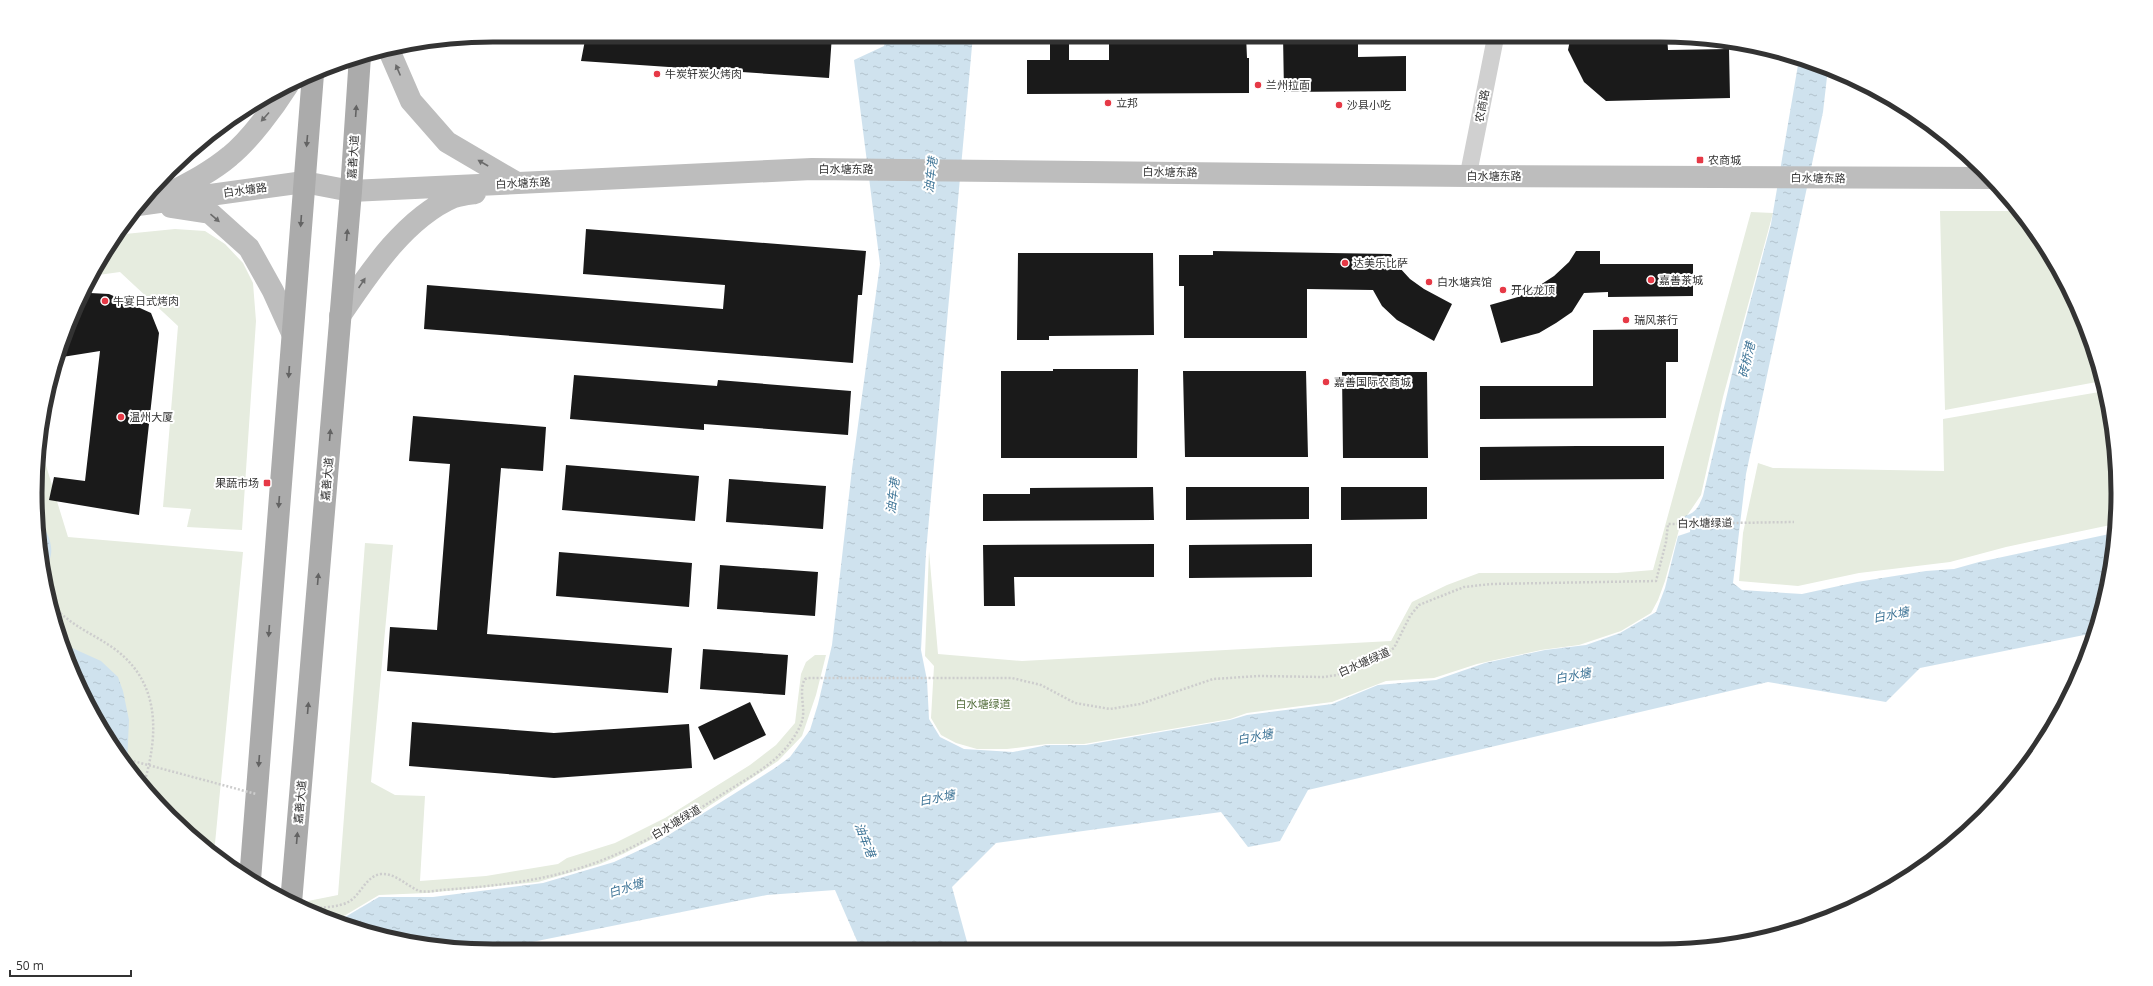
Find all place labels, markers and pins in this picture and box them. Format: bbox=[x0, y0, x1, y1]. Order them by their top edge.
place label: 牛炭轩炭火烤肉 bbox=[665, 66, 742, 81]
marker: 牛炭轩炭火烤肉 bbox=[652, 69, 662, 79]
place label: 兰州拉面 bbox=[1266, 77, 1310, 92]
marker: 兰州拉面 bbox=[1253, 80, 1263, 90]
place label: 立邦 bbox=[1116, 95, 1138, 110]
place label: 沙县小吃 bbox=[1347, 97, 1391, 112]
marker: 立邦 bbox=[1103, 98, 1113, 108]
marker: 沙县小吃 bbox=[1334, 100, 1344, 110]
place label: 农商城 bbox=[1708, 152, 1741, 167]
marker: 农商城 bbox=[1695, 155, 1705, 165]
place label: 达美乐比萨 bbox=[1353, 255, 1408, 270]
marker: 达美乐比萨 bbox=[1340, 258, 1350, 268]
place label: 嘉善茶城 bbox=[1659, 272, 1703, 287]
place label: 白水塘宾馆 bbox=[1437, 274, 1492, 289]
marker: 嘉善茶城 bbox=[1646, 275, 1656, 285]
marker: 白水塘宾馆 bbox=[1424, 277, 1434, 287]
place label: 开化龙顶 bbox=[1511, 282, 1555, 297]
marker: 开化龙顶 bbox=[1498, 285, 1508, 295]
place label: 牛宴日式烤肉 bbox=[113, 293, 179, 308]
marker: 牛宴日式烤肉 bbox=[100, 296, 110, 306]
place label: 瑞风茶行 bbox=[1634, 312, 1678, 327]
marker: 瑞风茶行 bbox=[1621, 315, 1631, 325]
place label: 嘉善国际农商城 bbox=[1334, 374, 1411, 389]
marker: 嘉善国际农商城 bbox=[1321, 377, 1331, 387]
place label: 温州大厦 bbox=[129, 409, 173, 424]
marker: 温州大厦 bbox=[116, 412, 126, 422]
place label: 果蔬市场 bbox=[215, 475, 259, 490]
marker: 果蔬市场 bbox=[262, 478, 272, 488]

